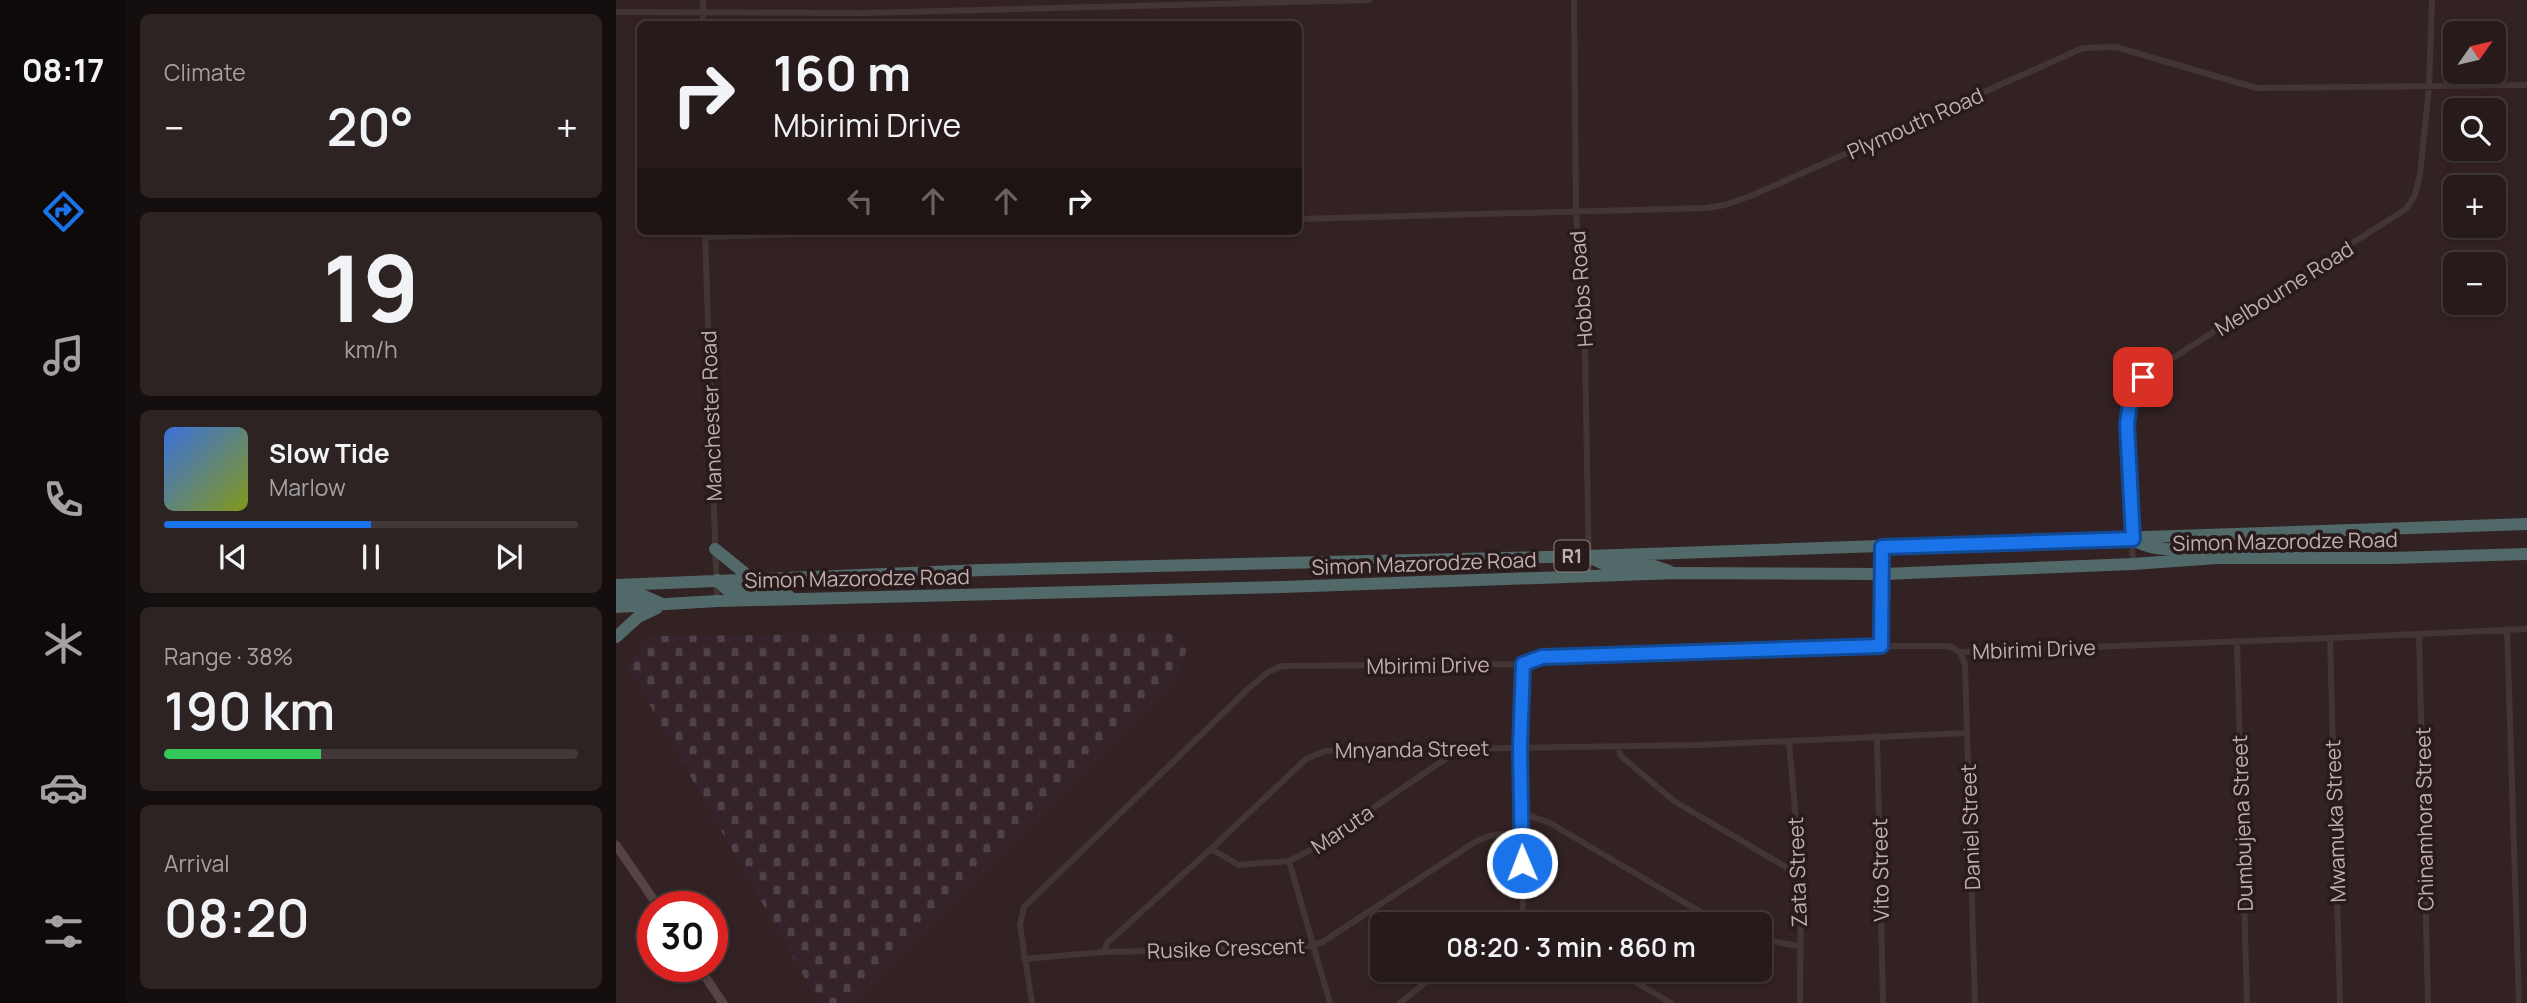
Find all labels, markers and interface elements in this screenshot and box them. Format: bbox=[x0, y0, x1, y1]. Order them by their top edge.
north arrow bbox=[2443, 21, 2506, 84]
map controls bbox=[2443, 21, 2506, 315]
text: 160 m bbox=[773, 39, 911, 106]
text: 08:17 bbox=[22, 48, 104, 92]
icon: right bbox=[658, 49, 749, 140]
text: Climate bbox=[164, 56, 246, 88]
street label: Plymouth Road bbox=[1843, 80, 1987, 166]
text: 20° bbox=[327, 91, 414, 162]
button: search bbox=[2443, 98, 2506, 161]
text: − bbox=[164, 101, 185, 153]
text: + bbox=[556, 101, 578, 153]
text: Mbirimi Drive bbox=[773, 103, 961, 147]
button: + bbox=[2443, 175, 2506, 238]
icon: left bbox=[841, 182, 879, 220]
icon: ahead bbox=[914, 182, 952, 220]
icon: ahead bbox=[987, 182, 1025, 220]
icon: right bbox=[1060, 182, 1098, 220]
icon: directions bbox=[39, 187, 88, 236]
text: 19 bbox=[323, 225, 419, 349]
street label: Hobbs Road bbox=[1563, 230, 1599, 348]
street label: Melbourne Road bbox=[2209, 234, 2359, 342]
button: − bbox=[2443, 252, 2506, 315]
street label: Manchester Road bbox=[694, 330, 728, 502]
icon: music bbox=[39, 331, 88, 380]
text: km/h bbox=[344, 333, 398, 365]
pin bbox=[2113, 347, 2173, 407]
icon: arrive bbox=[2124, 358, 2162, 396]
text: Slow Tide bbox=[269, 435, 390, 471]
text: Marlow bbox=[269, 471, 346, 503]
icon: phone bbox=[39, 475, 88, 524]
street label: Simon Mazorodze Road bbox=[2172, 525, 2398, 557]
icon: previous bbox=[214, 538, 252, 576]
icon: pause bbox=[352, 538, 390, 576]
icon: next bbox=[490, 538, 528, 576]
road number: R1 bbox=[1555, 540, 1590, 572]
street label: Simon Mazorodze Road bbox=[1311, 545, 1537, 581]
street label: Simon Mazorodze Road bbox=[744, 562, 970, 594]
icon: climate bbox=[39, 619, 88, 668]
street label: Mbirimi Drive bbox=[1972, 633, 2096, 665]
text: Range · 38% bbox=[164, 640, 293, 672]
street label: Mbirimi Drive bbox=[1366, 650, 1490, 680]
text: 190 km bbox=[164, 675, 335, 746]
street label: Chinamhora Street bbox=[2408, 727, 2440, 911]
street label: Mnyanda Street bbox=[1335, 734, 1489, 764]
street label: Dumbujena Street bbox=[2225, 734, 2259, 912]
street label: Mwamuka Street bbox=[2318, 739, 2352, 903]
icon: car bbox=[39, 763, 88, 812]
street label: Daniel Street bbox=[1954, 763, 1986, 891]
street label: Maruta bbox=[1305, 798, 1379, 860]
street label: Zata Street bbox=[1781, 816, 1813, 928]
street label: Vito Street bbox=[1865, 818, 1895, 922]
position arrow bbox=[1485, 826, 1559, 900]
text: Arrival bbox=[164, 847, 230, 879]
text: 08:20 bbox=[164, 882, 310, 953]
speed limit sign: 30 bbox=[637, 891, 728, 982]
icon: filters bbox=[39, 907, 88, 956]
text: 08:20 · 3 min · 860 m bbox=[1446, 929, 1696, 965]
street label: Rusike Crescent bbox=[1146, 931, 1306, 965]

